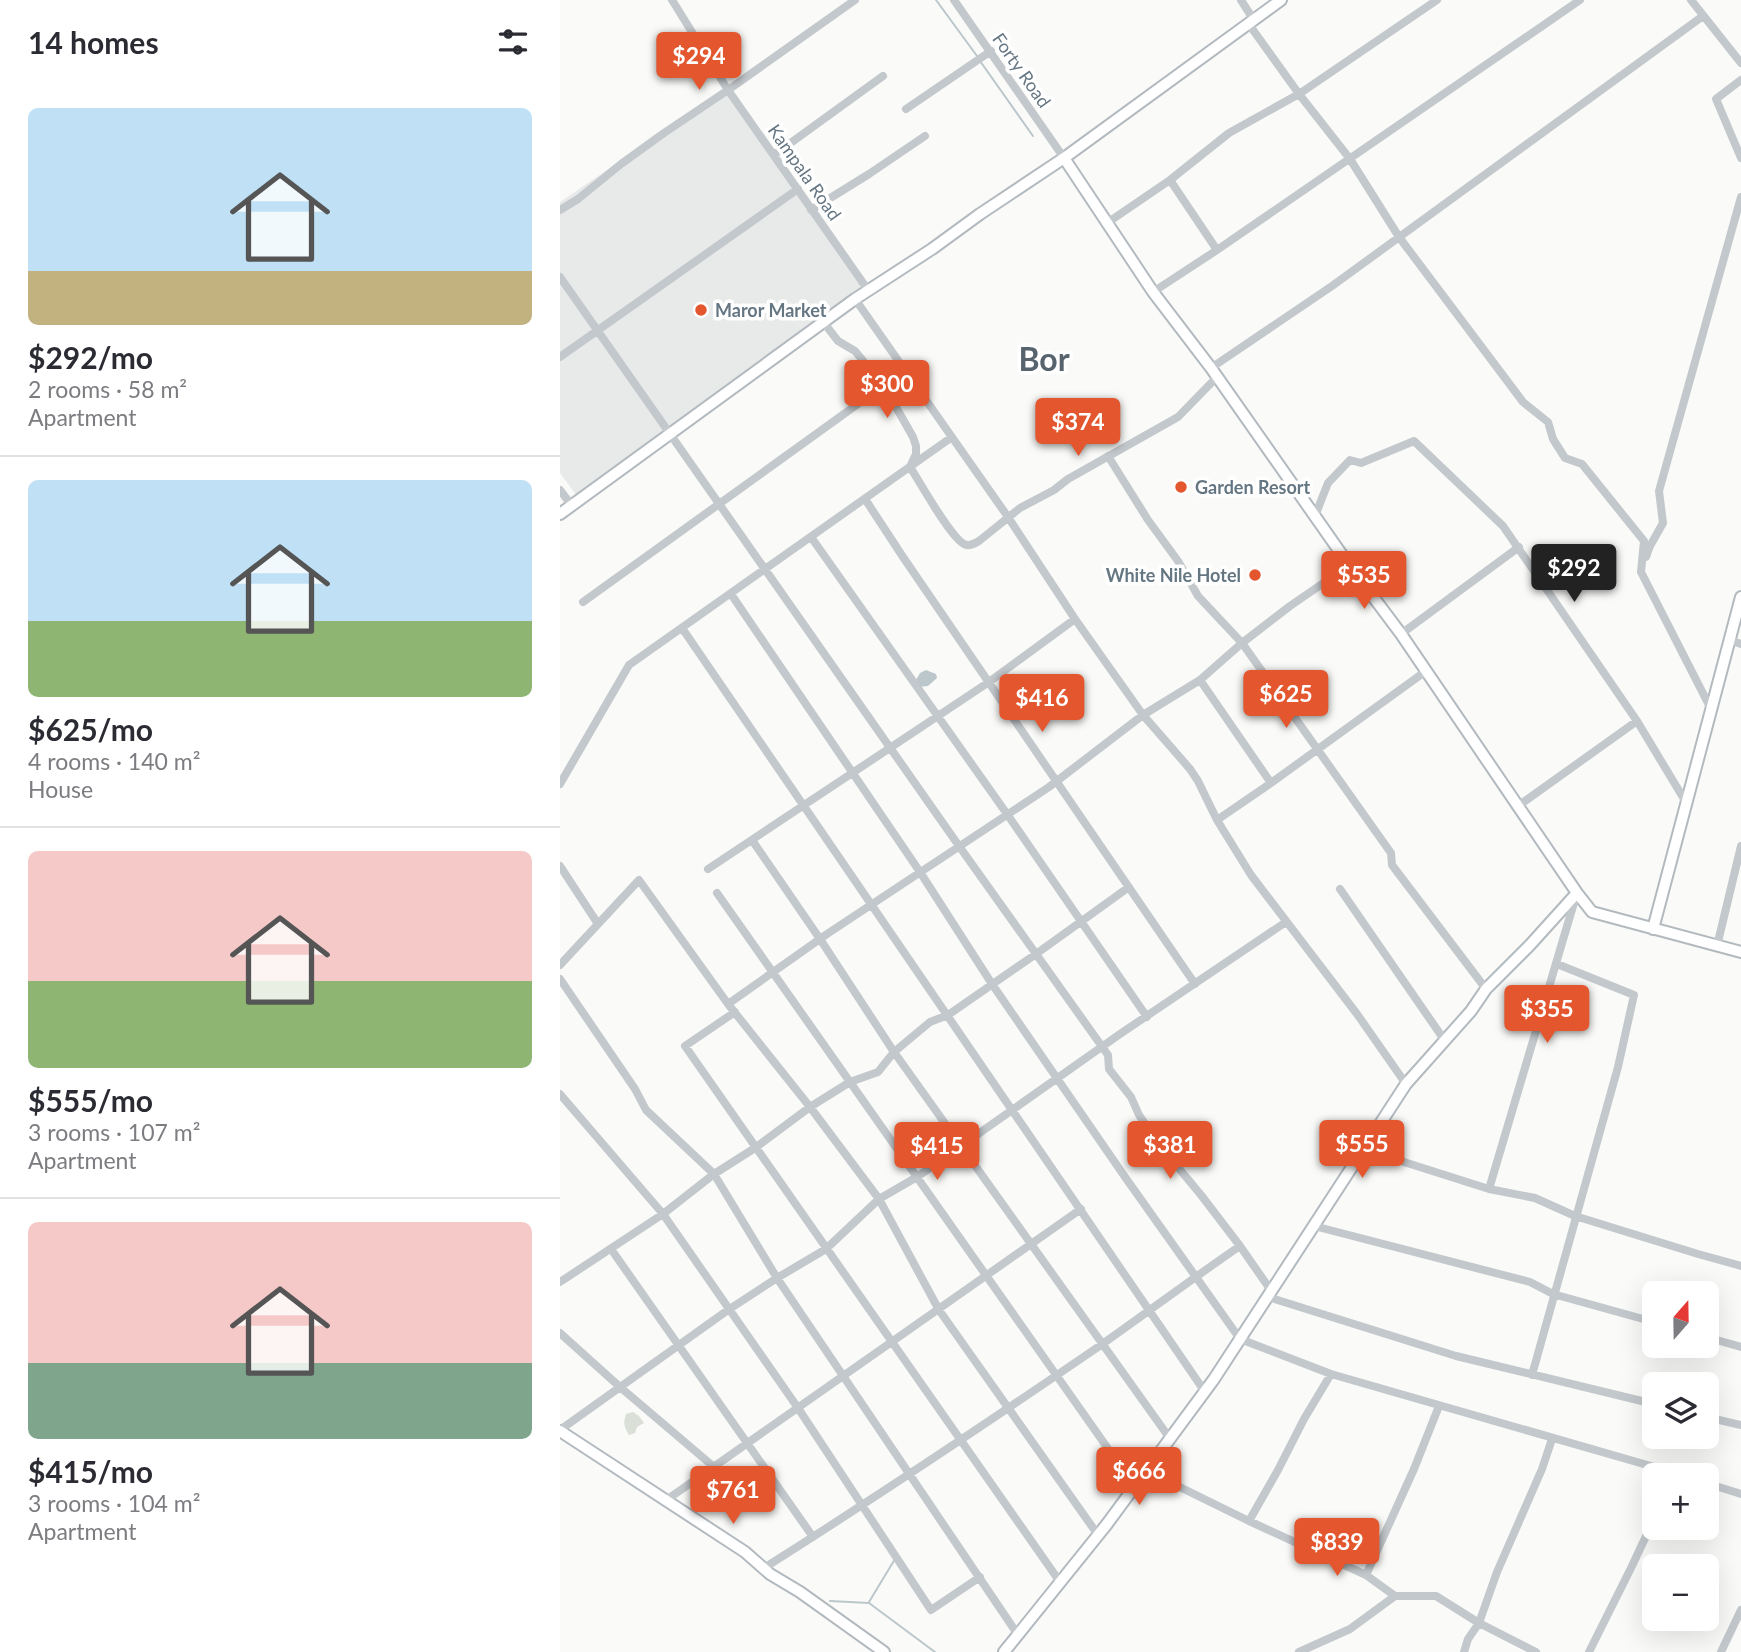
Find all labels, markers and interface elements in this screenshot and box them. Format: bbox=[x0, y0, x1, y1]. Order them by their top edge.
icon: filters bbox=[494, 23, 532, 61]
text: 14 homes bbox=[28, 24, 159, 60]
street label: Forty Road bbox=[988, 28, 1056, 112]
pin: $294 bbox=[658, 32, 740, 92]
text: $294 bbox=[672, 41, 726, 69]
street label: Kampala Road bbox=[764, 120, 846, 224]
icon: home bbox=[217, 154, 343, 280]
place label: Maror Market bbox=[715, 299, 827, 321]
marker: Maror Market bbox=[693, 302, 709, 318]
text: $292/mo bbox=[28, 339, 153, 375]
district label: Bor bbox=[1018, 339, 1070, 378]
pin: $300 bbox=[846, 360, 928, 420]
text: $300 bbox=[860, 369, 914, 397]
text: 2 rooms · 58 m² bbox=[28, 375, 187, 403]
pin: $374 bbox=[1037, 398, 1119, 458]
text: Apartment bbox=[28, 403, 136, 431]
text: $374 bbox=[1051, 407, 1105, 435]
place label: Garden Resort bbox=[1195, 476, 1311, 498]
marker: Garden Resort bbox=[1173, 479, 1189, 495]
icon: home bbox=[217, 526, 343, 652]
pin: $292 bbox=[1533, 544, 1615, 604]
pin: $535 bbox=[1323, 552, 1405, 611]
text: $292 bbox=[1547, 553, 1601, 581]
text: $535 bbox=[1337, 560, 1391, 588]
place label: White Nile Hotel bbox=[1106, 564, 1241, 586]
marker: White Nile Hotel bbox=[1247, 567, 1263, 583]
pin: $625 bbox=[1245, 670, 1327, 730]
pin: $416 bbox=[1001, 674, 1083, 734]
text: $625 bbox=[1259, 679, 1313, 707]
text: $416 bbox=[1015, 683, 1069, 711]
text: $625/mo bbox=[28, 711, 153, 747]
text: 4 rooms · 140 m² bbox=[28, 747, 200, 775]
text: House bbox=[28, 775, 93, 803]
icon: home bbox=[217, 897, 343, 1023]
pin: $355 bbox=[1506, 986, 1588, 1045]
text: $355 bbox=[1520, 994, 1574, 1022]
text: $555/mo bbox=[28, 1082, 153, 1118]
text: 3 rooms · 107 m² bbox=[28, 1118, 200, 1146]
pin: $555 bbox=[1321, 1120, 1403, 1180]
pin: $415 bbox=[896, 1122, 978, 1182]
pin: $381 bbox=[1129, 1122, 1211, 1181]
text: $555 bbox=[1335, 1129, 1389, 1157]
text: $381 bbox=[1143, 1130, 1197, 1158]
text: $415 bbox=[910, 1131, 964, 1159]
text: Apartment bbox=[28, 1146, 136, 1174]
icon: home bbox=[217, 1268, 343, 1394]
north arrow bbox=[1642, 1281, 1718, 1358]
map controls bbox=[1642, 1281, 1719, 1631]
button: layers bbox=[1642, 1372, 1719, 1449]
pin: $666 bbox=[1098, 1448, 1180, 1507]
text: $415/mo bbox=[28, 1453, 153, 1489]
text: $666 bbox=[1112, 1456, 1166, 1484]
button: + bbox=[1642, 1463, 1719, 1540]
pin: $761 bbox=[692, 1466, 774, 1526]
text: $761 bbox=[706, 1475, 760, 1503]
text: 3 rooms · 104 m² bbox=[28, 1489, 200, 1517]
text: Apartment bbox=[28, 1517, 136, 1545]
pin: $839 bbox=[1296, 1518, 1378, 1578]
text: $839 bbox=[1310, 1527, 1364, 1555]
button: − bbox=[1642, 1554, 1719, 1631]

